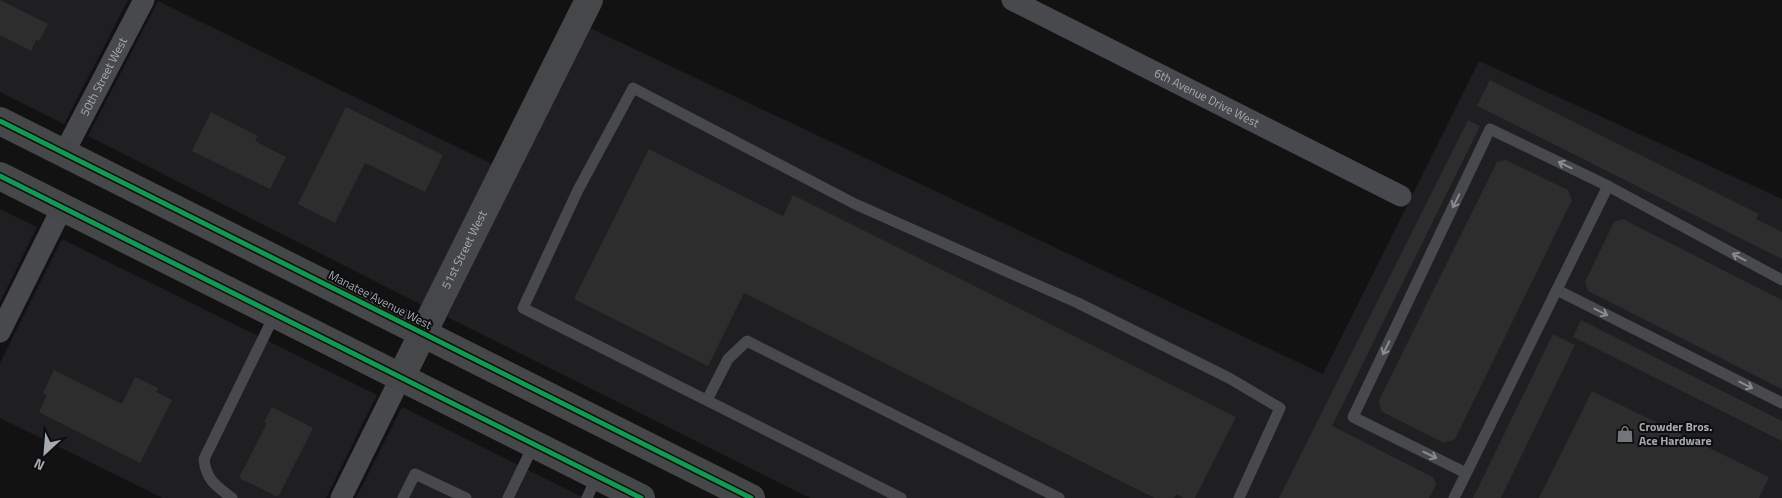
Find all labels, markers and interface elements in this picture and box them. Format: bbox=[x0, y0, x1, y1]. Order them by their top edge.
street label: 50th Street West bbox=[75, 33, 132, 119]
street label: 6th Avenue Drive West bbox=[1151, 63, 1263, 132]
one-way arrow bbox=[1557, 160, 1572, 170]
one-way arrow bbox=[1451, 193, 1460, 208]
street label: 51st Street West bbox=[436, 206, 492, 292]
one-way arrow bbox=[1732, 252, 1747, 261]
street label: Manatee Avenue West bbox=[325, 265, 436, 334]
one-way arrow bbox=[1593, 307, 1608, 317]
one-way arrow bbox=[1381, 340, 1390, 355]
one-way arrow bbox=[1738, 380, 1753, 390]
place label: Crowder Bros. Ace Hardware bbox=[1639, 417, 1712, 450]
shop icon: Crowder Bros. Ace Hardware bbox=[1615, 424, 1635, 444]
north arrow bbox=[20, 428, 70, 478]
one-way arrow bbox=[1422, 451, 1437, 460]
text: N bbox=[30, 454, 48, 477]

